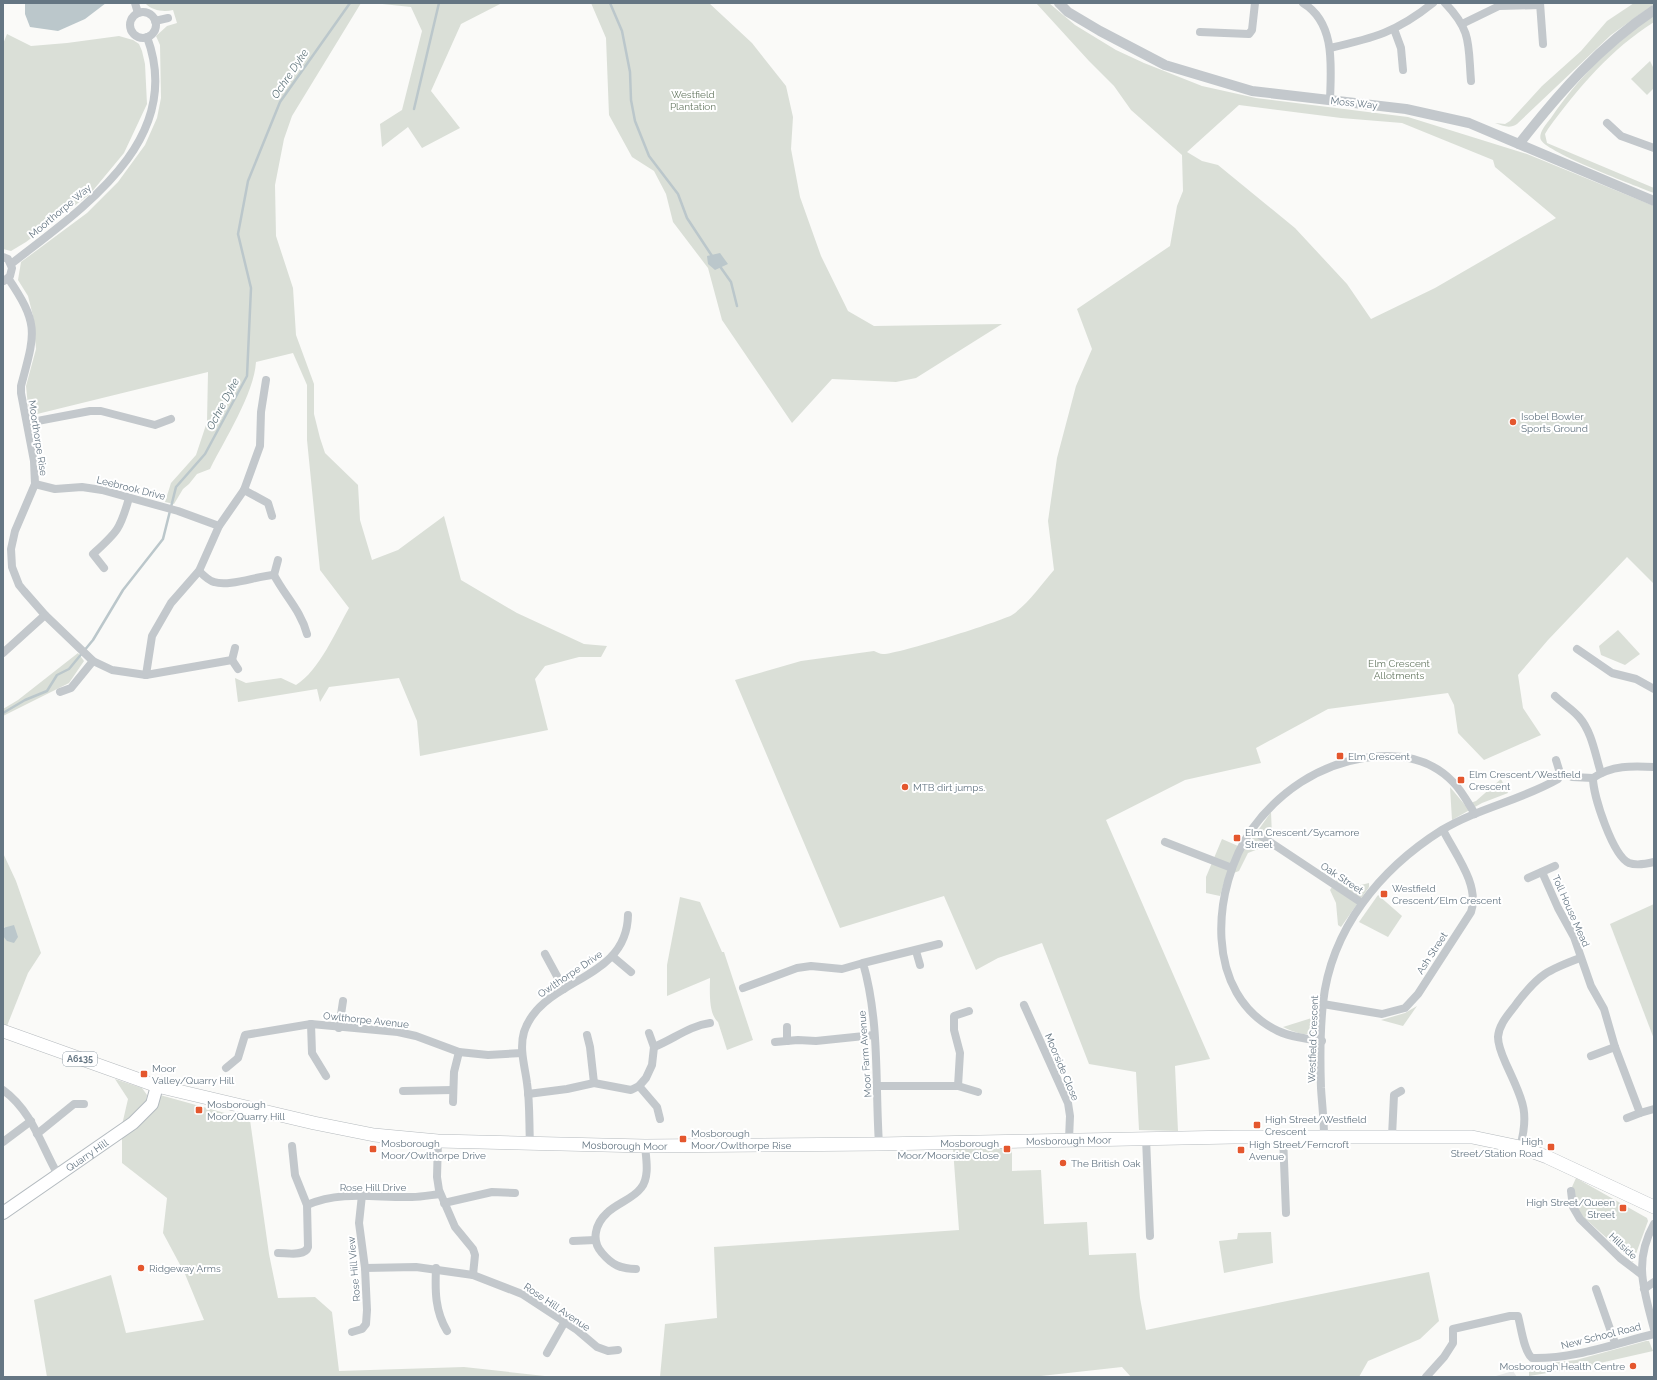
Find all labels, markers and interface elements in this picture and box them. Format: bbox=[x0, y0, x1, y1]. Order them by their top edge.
water label: Ochre Dyke bbox=[269, 47, 311, 101]
park label: Westfield Plantation bbox=[670, 89, 716, 112]
street label: Moss Way bbox=[1330, 95, 1379, 111]
street label: Moorthorpe Way bbox=[27, 181, 94, 240]
water label: Ochre Dyke bbox=[204, 376, 242, 432]
street label: Moorthorpe Rise bbox=[27, 399, 49, 477]
place label: Isobel Bowler Sports Ground bbox=[1521, 411, 1588, 434]
marker: Isobel Bowler Sports Ground bbox=[1508, 417, 1518, 427]
street label: Leebrook Drive bbox=[95, 474, 167, 502]
park label: Elm Crescent Allotments bbox=[1368, 658, 1431, 681]
marker: Elm Crescent bbox=[1335, 751, 1345, 761]
place label: Elm Crescent bbox=[1348, 751, 1411, 762]
place label: Elm Crescent/Westfield Crescent bbox=[1469, 769, 1581, 792]
marker: Elm Crescent/Westfield Crescent bbox=[1456, 775, 1466, 785]
marker: MTB dirt jumps. bbox=[900, 782, 910, 792]
place label: MTB dirt jumps. bbox=[913, 782, 985, 793]
place label: Elm Crescent/Sycamore Street bbox=[1245, 827, 1359, 850]
marker: Elm Crescent/Sycamore Street bbox=[1232, 833, 1242, 843]
street label: Oak Street bbox=[1319, 860, 1366, 896]
street label: Toll House Mead bbox=[1550, 873, 1592, 949]
place label: Westfield Crescent/Elm Crescent bbox=[1392, 883, 1502, 906]
marker: Westfield Crescent/Elm Crescent bbox=[1379, 889, 1389, 899]
street label: Ash Street bbox=[1414, 929, 1450, 976]
street label: Owlthorpe Drive bbox=[536, 948, 604, 1000]
street label: Westfield Crescent bbox=[1306, 994, 1320, 1083]
street label: Owlthorpe Avenue bbox=[322, 1010, 410, 1030]
street label: Moor Farm Avenue bbox=[856, 1010, 874, 1098]
street label: Moorside Close bbox=[1043, 1032, 1081, 1102]
road number: A6135 bbox=[63, 1052, 97, 1066]
place label: Moor Valley/Quarry Hill bbox=[152, 1063, 235, 1086]
marker: Moor Valley/Quarry Hill bbox=[139, 1069, 149, 1079]
place label: Mosborough Moor/Quarry Hill bbox=[207, 1099, 285, 1122]
marker: Mosborough Moor/Quarry Hill bbox=[194, 1105, 204, 1115]
place label: High Street/Westfield Crescent bbox=[1265, 1114, 1367, 1137]
marker: High Street/Westfield Crescent bbox=[1252, 1120, 1262, 1130]
place label: Mosborough Moor/Owlthorpe Rise bbox=[691, 1128, 791, 1151]
marker: Mosborough Moor/Owlthorpe Rise bbox=[678, 1134, 688, 1144]
street label: Mosborough Moor bbox=[1026, 1134, 1112, 1147]
street label: Quarry Hill bbox=[64, 1136, 110, 1173]
place label: High Street/Station Road bbox=[1451, 1136, 1543, 1159]
place label: Mosborough Moor/Owlthorpe Drive bbox=[381, 1138, 486, 1161]
place label: Mosborough Moor/Moorside Close bbox=[897, 1138, 999, 1161]
street label: Mosborough Moor bbox=[582, 1139, 668, 1152]
place label: High Street/Ferncroft Avenue bbox=[1249, 1139, 1350, 1162]
marker: High Street/Station Road bbox=[1546, 1142, 1556, 1152]
marker: Mosborough Moor/Owlthorpe Drive bbox=[368, 1144, 378, 1154]
marker: Mosborough Moor/Moorside Close bbox=[1002, 1144, 1012, 1154]
marker: High Street/Ferncroft Avenue bbox=[1236, 1145, 1246, 1155]
marker: The British Oak bbox=[1058, 1158, 1068, 1168]
place label: The British Oak bbox=[1071, 1158, 1141, 1169]
street label: Rose Hill Drive bbox=[340, 1182, 406, 1193]
place label: High Street/Queen Street bbox=[1526, 1197, 1616, 1220]
marker: High Street/Queen Street bbox=[1618, 1203, 1628, 1213]
street label: Hillside bbox=[1607, 1230, 1639, 1262]
street label: Rose Hill View bbox=[346, 1236, 362, 1302]
marker: Ridgeway Arms bbox=[136, 1263, 146, 1273]
place label: Ridgeway Arms bbox=[149, 1263, 221, 1274]
street label: Rose Hill Avenue bbox=[522, 1281, 592, 1333]
street label: New School Road bbox=[1560, 1321, 1642, 1351]
place label: Mosborough Health Centre bbox=[1499, 1361, 1625, 1372]
marker: Mosborough Health Centre bbox=[1628, 1361, 1638, 1371]

